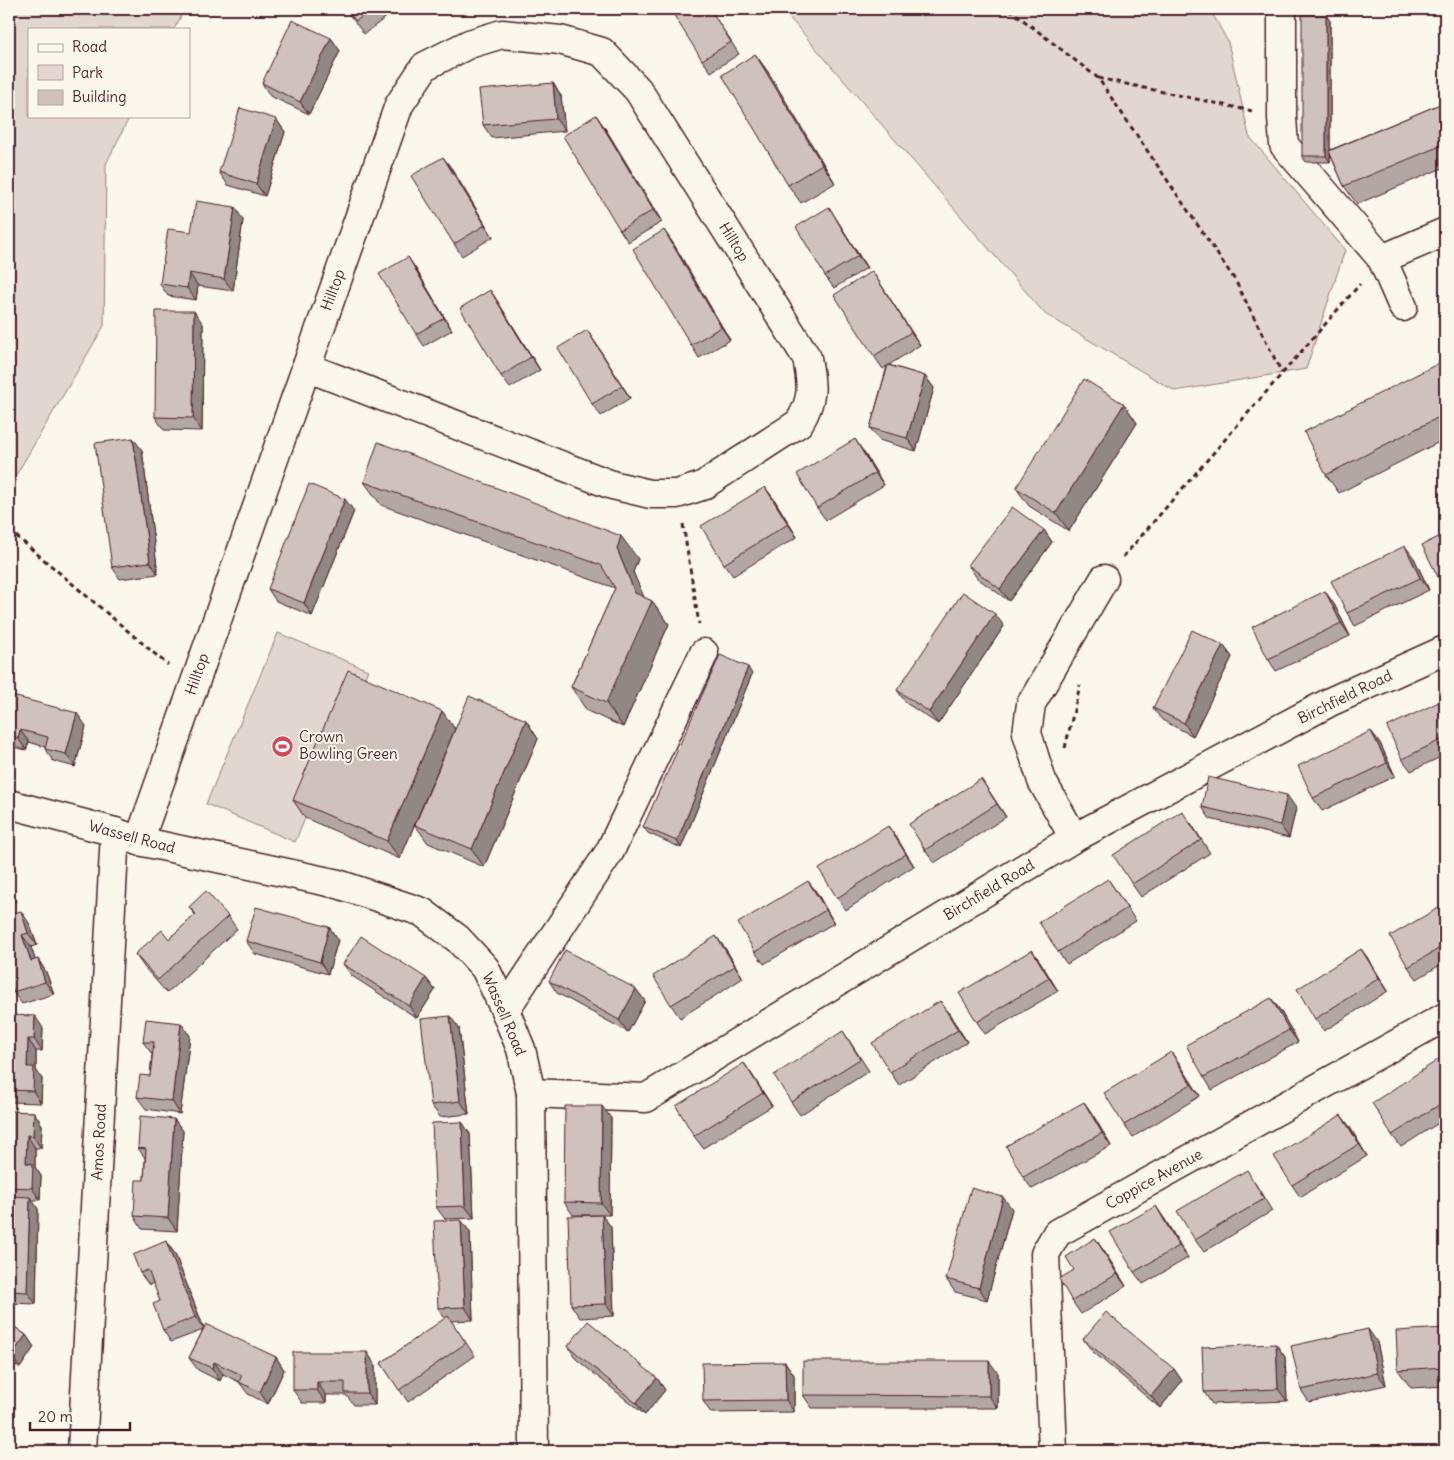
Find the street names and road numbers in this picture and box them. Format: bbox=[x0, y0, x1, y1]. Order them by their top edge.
street label: Hilltop bbox=[715, 219, 754, 265]
street label: Hilltop bbox=[316, 266, 349, 313]
street label: Hilltop bbox=[181, 650, 212, 697]
street label: Birchfield Road bbox=[1294, 665, 1395, 728]
street label: Wassell Road bbox=[87, 816, 178, 857]
street label: Birchfield Road bbox=[940, 855, 1038, 924]
street label: Wassell Road bbox=[478, 969, 531, 1059]
street label: Amos Road bbox=[87, 1103, 110, 1181]
street label: Coppice Avenue bbox=[1102, 1144, 1206, 1213]

